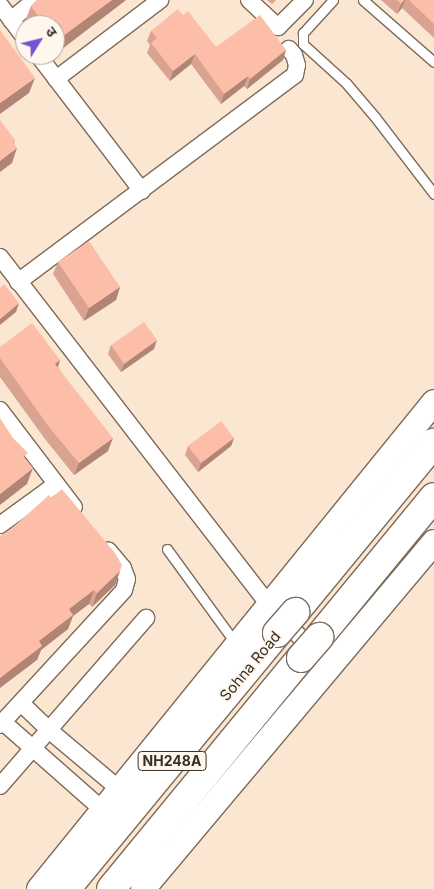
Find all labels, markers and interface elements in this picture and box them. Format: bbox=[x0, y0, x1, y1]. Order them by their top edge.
north arrow bbox=[15, 15, 65, 65]
text: उ bbox=[42, 23, 61, 40]
street label: Sohna Road bbox=[216, 628, 284, 704]
road number: NH248A bbox=[137, 749, 207, 772]

